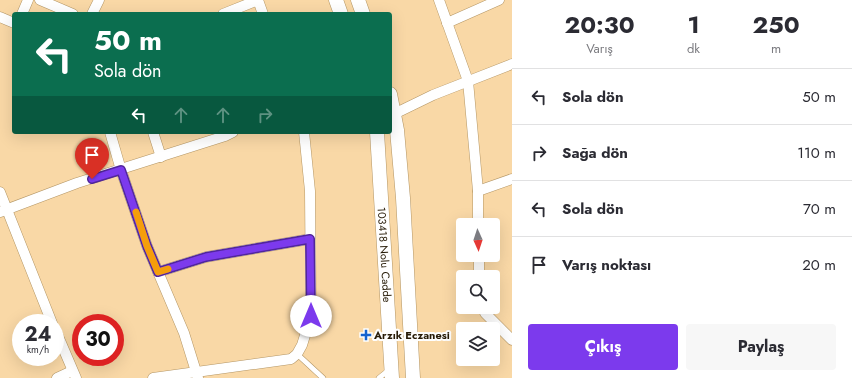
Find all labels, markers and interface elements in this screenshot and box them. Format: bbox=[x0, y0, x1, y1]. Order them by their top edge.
text: 20:30 bbox=[564, 7, 635, 42]
text: 1 bbox=[687, 7, 700, 42]
text: 250 bbox=[752, 7, 800, 42]
text: 50 m bbox=[94, 20, 162, 61]
icon: left bbox=[28, 28, 80, 80]
text: Varış bbox=[586, 39, 613, 58]
text: dk bbox=[687, 39, 700, 58]
text: m bbox=[771, 39, 781, 58]
text: Sola dön bbox=[94, 58, 161, 84]
icon: left bbox=[528, 86, 550, 108]
text: Sola dön bbox=[562, 86, 624, 108]
text: 50 m bbox=[802, 86, 836, 108]
icon: left bbox=[128, 104, 150, 126]
icon: ahead bbox=[170, 104, 192, 126]
icon: ahead bbox=[212, 104, 234, 126]
icon: right bbox=[254, 104, 276, 126]
pin bbox=[75, 138, 109, 179]
icon: right bbox=[528, 142, 550, 164]
text: Sağa dön bbox=[562, 142, 628, 164]
text: 110 m bbox=[797, 142, 836, 164]
icon: arrive bbox=[81, 144, 103, 166]
icon: left bbox=[528, 198, 550, 220]
text: Sola dön bbox=[562, 198, 624, 220]
text: 70 m bbox=[803, 198, 836, 220]
street label: 103418 Nolu Cadde bbox=[374, 207, 395, 303]
north arrow bbox=[456, 218, 500, 262]
map controls bbox=[456, 218, 500, 366]
icon: arrive bbox=[528, 254, 550, 276]
text: Varış noktası bbox=[562, 254, 651, 276]
text: 20 m bbox=[802, 254, 836, 276]
button: search bbox=[456, 270, 500, 314]
position arrow bbox=[290, 295, 332, 337]
speed limit sign: 30 bbox=[72, 314, 124, 366]
text: 24 bbox=[24, 320, 52, 349]
button: layers bbox=[456, 322, 500, 366]
button: Çıkış bbox=[528, 324, 678, 370]
button: Paylaş bbox=[686, 324, 836, 370]
place label: Arzık Eczanesi bbox=[373, 327, 450, 343]
marker: Arzık Eczanesi bbox=[361, 330, 371, 340]
text: km/h bbox=[27, 342, 49, 357]

